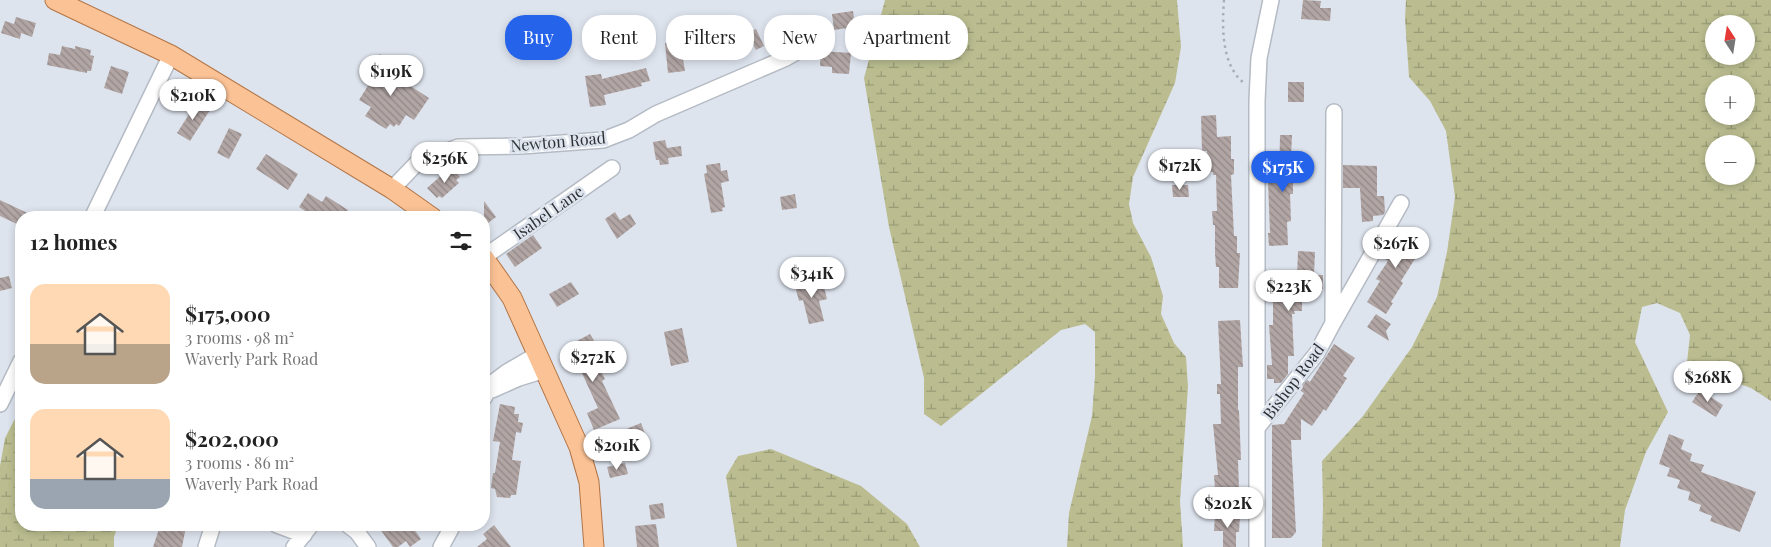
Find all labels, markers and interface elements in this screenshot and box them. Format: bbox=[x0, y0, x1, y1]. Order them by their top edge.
chip: Buy bbox=[505, 15, 572, 60]
chip: Rent bbox=[582, 15, 656, 60]
chip: Filters bbox=[666, 15, 754, 60]
chip: New bbox=[764, 15, 835, 60]
chip: Apartment bbox=[845, 15, 968, 60]
north arrow bbox=[1705, 15, 1755, 65]
map controls bbox=[1705, 15, 1755, 185]
pin: $119K bbox=[356, 54, 426, 97]
text: $119K bbox=[370, 60, 412, 81]
button: + bbox=[1705, 75, 1755, 125]
pin: $210K bbox=[158, 78, 228, 121]
text: $210K bbox=[170, 84, 216, 105]
street label: Newton Road bbox=[509, 126, 607, 156]
button: − bbox=[1705, 135, 1755, 185]
pin: $256K bbox=[410, 142, 480, 184]
text: $256K bbox=[422, 147, 468, 168]
pin: $172K bbox=[1145, 148, 1215, 191]
pin: $175K bbox=[1248, 150, 1318, 193]
text: $172K bbox=[1159, 154, 1201, 175]
text: $175K bbox=[1262, 156, 1304, 177]
street label: Isabel Lane bbox=[509, 180, 587, 244]
pin: $267K bbox=[1361, 226, 1431, 269]
text: 12 homes bbox=[30, 227, 117, 255]
icon: filters bbox=[447, 227, 475, 255]
text: $267K bbox=[1373, 232, 1419, 253]
pin: $341K bbox=[777, 256, 847, 299]
text: $341K bbox=[791, 262, 833, 283]
pin: $223K bbox=[1254, 270, 1324, 312]
text: $223K bbox=[1266, 275, 1312, 296]
text: $175,000 bbox=[185, 299, 271, 327]
icon: home bbox=[70, 304, 130, 364]
text: 3 rooms · 98 m² bbox=[185, 327, 294, 348]
street label: Bishop Road bbox=[1258, 339, 1328, 423]
pin: $272K bbox=[558, 340, 628, 383]
text: $272K bbox=[571, 346, 615, 367]
text: Waverly Park Road bbox=[185, 348, 318, 369]
pin: $268K bbox=[1673, 360, 1743, 403]
text: $268K bbox=[1685, 366, 1731, 387]
text: $202,000 bbox=[185, 424, 279, 452]
pin: $201K bbox=[582, 428, 652, 471]
icon: home bbox=[70, 429, 130, 489]
text: $201K bbox=[594, 434, 640, 455]
text: 3 rooms · 86 m² bbox=[185, 452, 294, 473]
text: Waverly Park Road bbox=[185, 473, 318, 494]
pin: $202K bbox=[1193, 486, 1263, 529]
text: $202K bbox=[1204, 492, 1252, 513]

